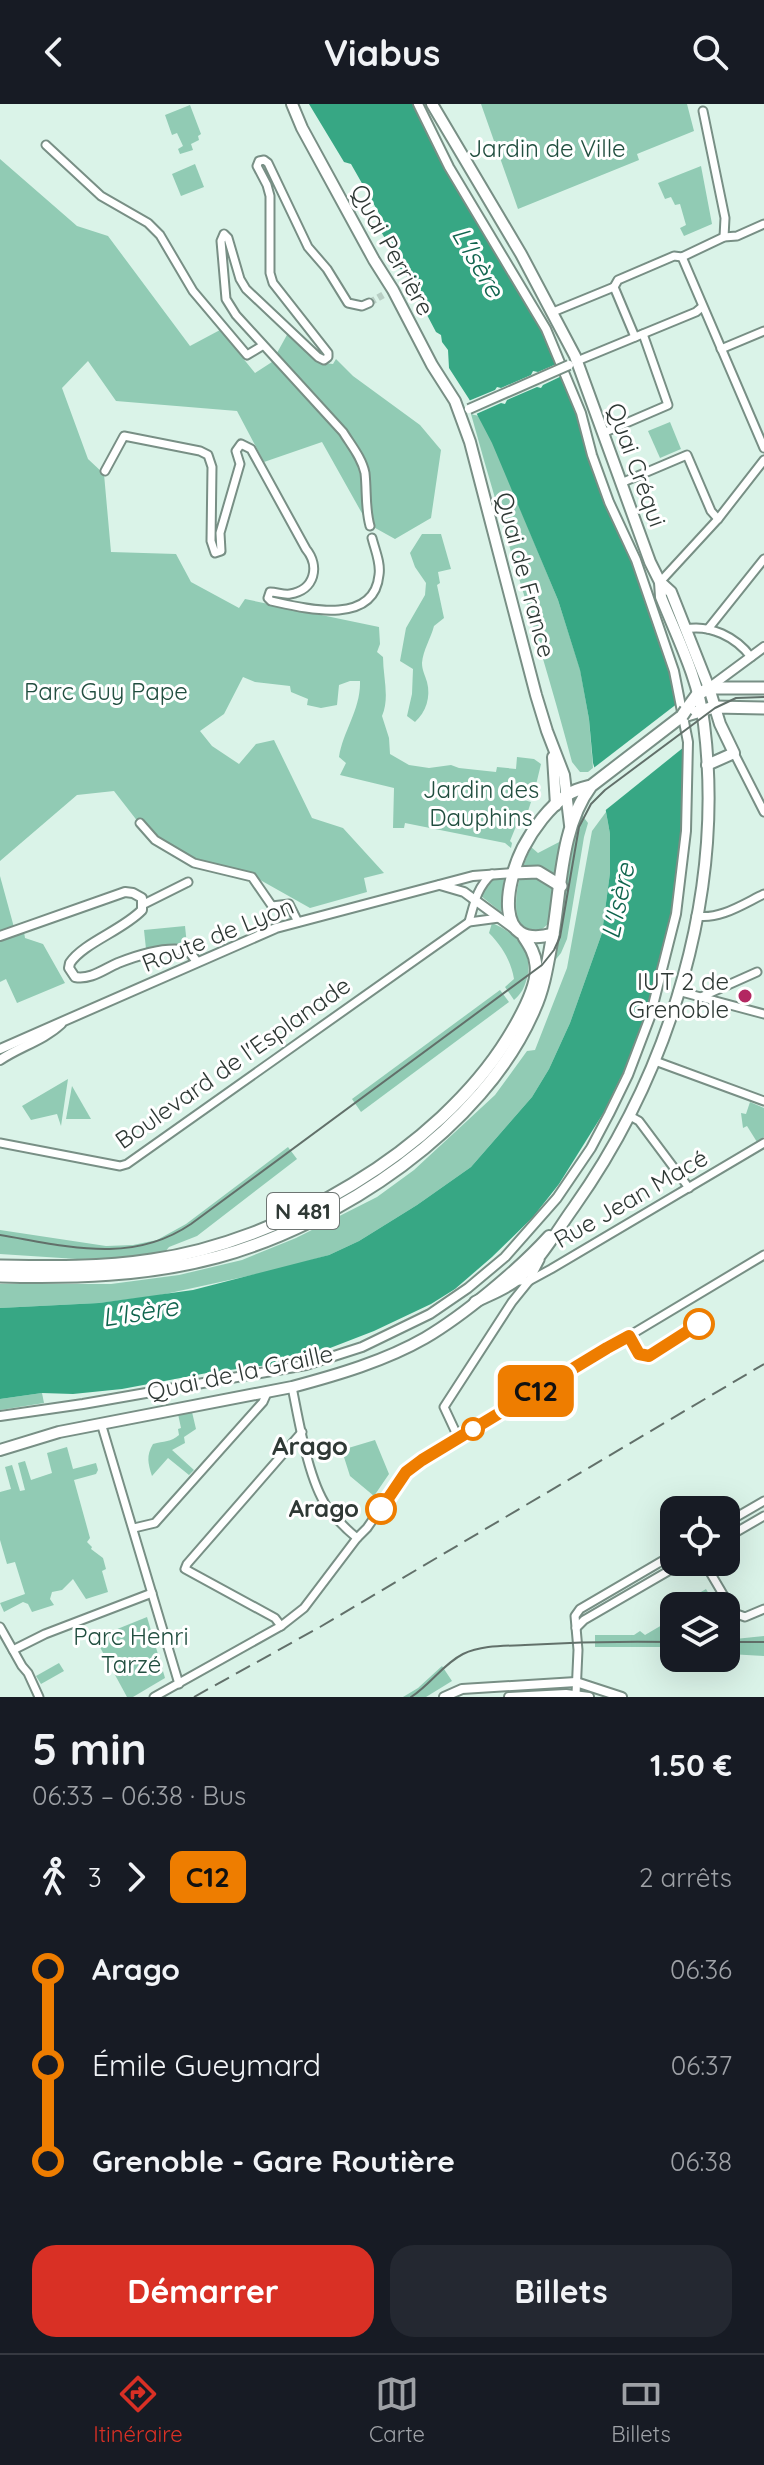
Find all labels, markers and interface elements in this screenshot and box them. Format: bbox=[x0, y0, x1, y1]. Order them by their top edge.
icon: back bbox=[32, 30, 76, 74]
text: Viabus bbox=[324, 30, 440, 75]
icon: search bbox=[688, 30, 732, 74]
park label: Jardin de Ville bbox=[468, 133, 626, 163]
street label: Quai Perrière bbox=[344, 179, 441, 320]
water label: L'Isère bbox=[445, 220, 512, 304]
street label: Quai Créqui bbox=[601, 399, 673, 531]
street label: Quai de France bbox=[489, 489, 562, 661]
park label: Parc Guy Pape bbox=[24, 676, 188, 706]
park label: Jardin des Dauphins bbox=[423, 774, 539, 832]
water label: L'Isère bbox=[593, 859, 642, 942]
street label: Route de Lyon bbox=[137, 890, 298, 978]
place label: IUT 2 de Grenoble bbox=[628, 966, 729, 1024]
street label: Boulevard de l'Esplanade bbox=[109, 970, 356, 1155]
marker: IUT 2 de Grenoble bbox=[736, 987, 754, 1005]
street label: Rue Jean Macé bbox=[548, 1142, 713, 1254]
road number: N 481 bbox=[267, 1193, 339, 1229]
water label: L'Isère bbox=[100, 1289, 182, 1334]
unlabelled marker bbox=[684, 1309, 714, 1339]
street label: Quai de la Graille bbox=[144, 1338, 336, 1406]
line badge: C12 bbox=[490, 1365, 582, 1417]
text: C12 bbox=[514, 1373, 558, 1408]
unlabelled marker bbox=[462, 1418, 484, 1440]
district label: Arago bbox=[272, 1429, 348, 1462]
place label: Arago bbox=[289, 1493, 359, 1523]
marker: Arago bbox=[366, 1494, 396, 1524]
map controls bbox=[660, 1496, 740, 1672]
button: locate bbox=[660, 1496, 740, 1576]
button: layers bbox=[660, 1592, 740, 1672]
park label: Parc Henri Tarzé bbox=[73, 1621, 189, 1679]
text: 5 min bbox=[32, 1721, 147, 1776]
text: 1.50 € bbox=[650, 1746, 732, 1784]
text: 06:33 – 06:38 · Bus bbox=[32, 1779, 246, 1812]
icon: walk bbox=[32, 1855, 76, 1899]
icon: forward bbox=[114, 1855, 158, 1899]
text: C12 bbox=[186, 1859, 230, 1894]
text: 3 bbox=[88, 1861, 102, 1894]
text: 2 arrêts bbox=[639, 1861, 732, 1894]
text: Arago bbox=[92, 1950, 180, 1988]
text: 06:36 bbox=[670, 1953, 732, 1986]
text: Émile Gueymard bbox=[92, 2046, 321, 2084]
text: 06:37 bbox=[671, 2049, 732, 2082]
text: Grenoble - Gare Routière bbox=[92, 2142, 455, 2180]
text: 06:38 bbox=[670, 2145, 732, 2178]
button: Démarrer bbox=[32, 2245, 374, 2337]
button: Billets bbox=[390, 2245, 732, 2337]
tab: Itinéraire bbox=[93, 2372, 183, 2448]
tab: Carte bbox=[369, 2372, 425, 2448]
tab: Billets bbox=[611, 2372, 671, 2448]

